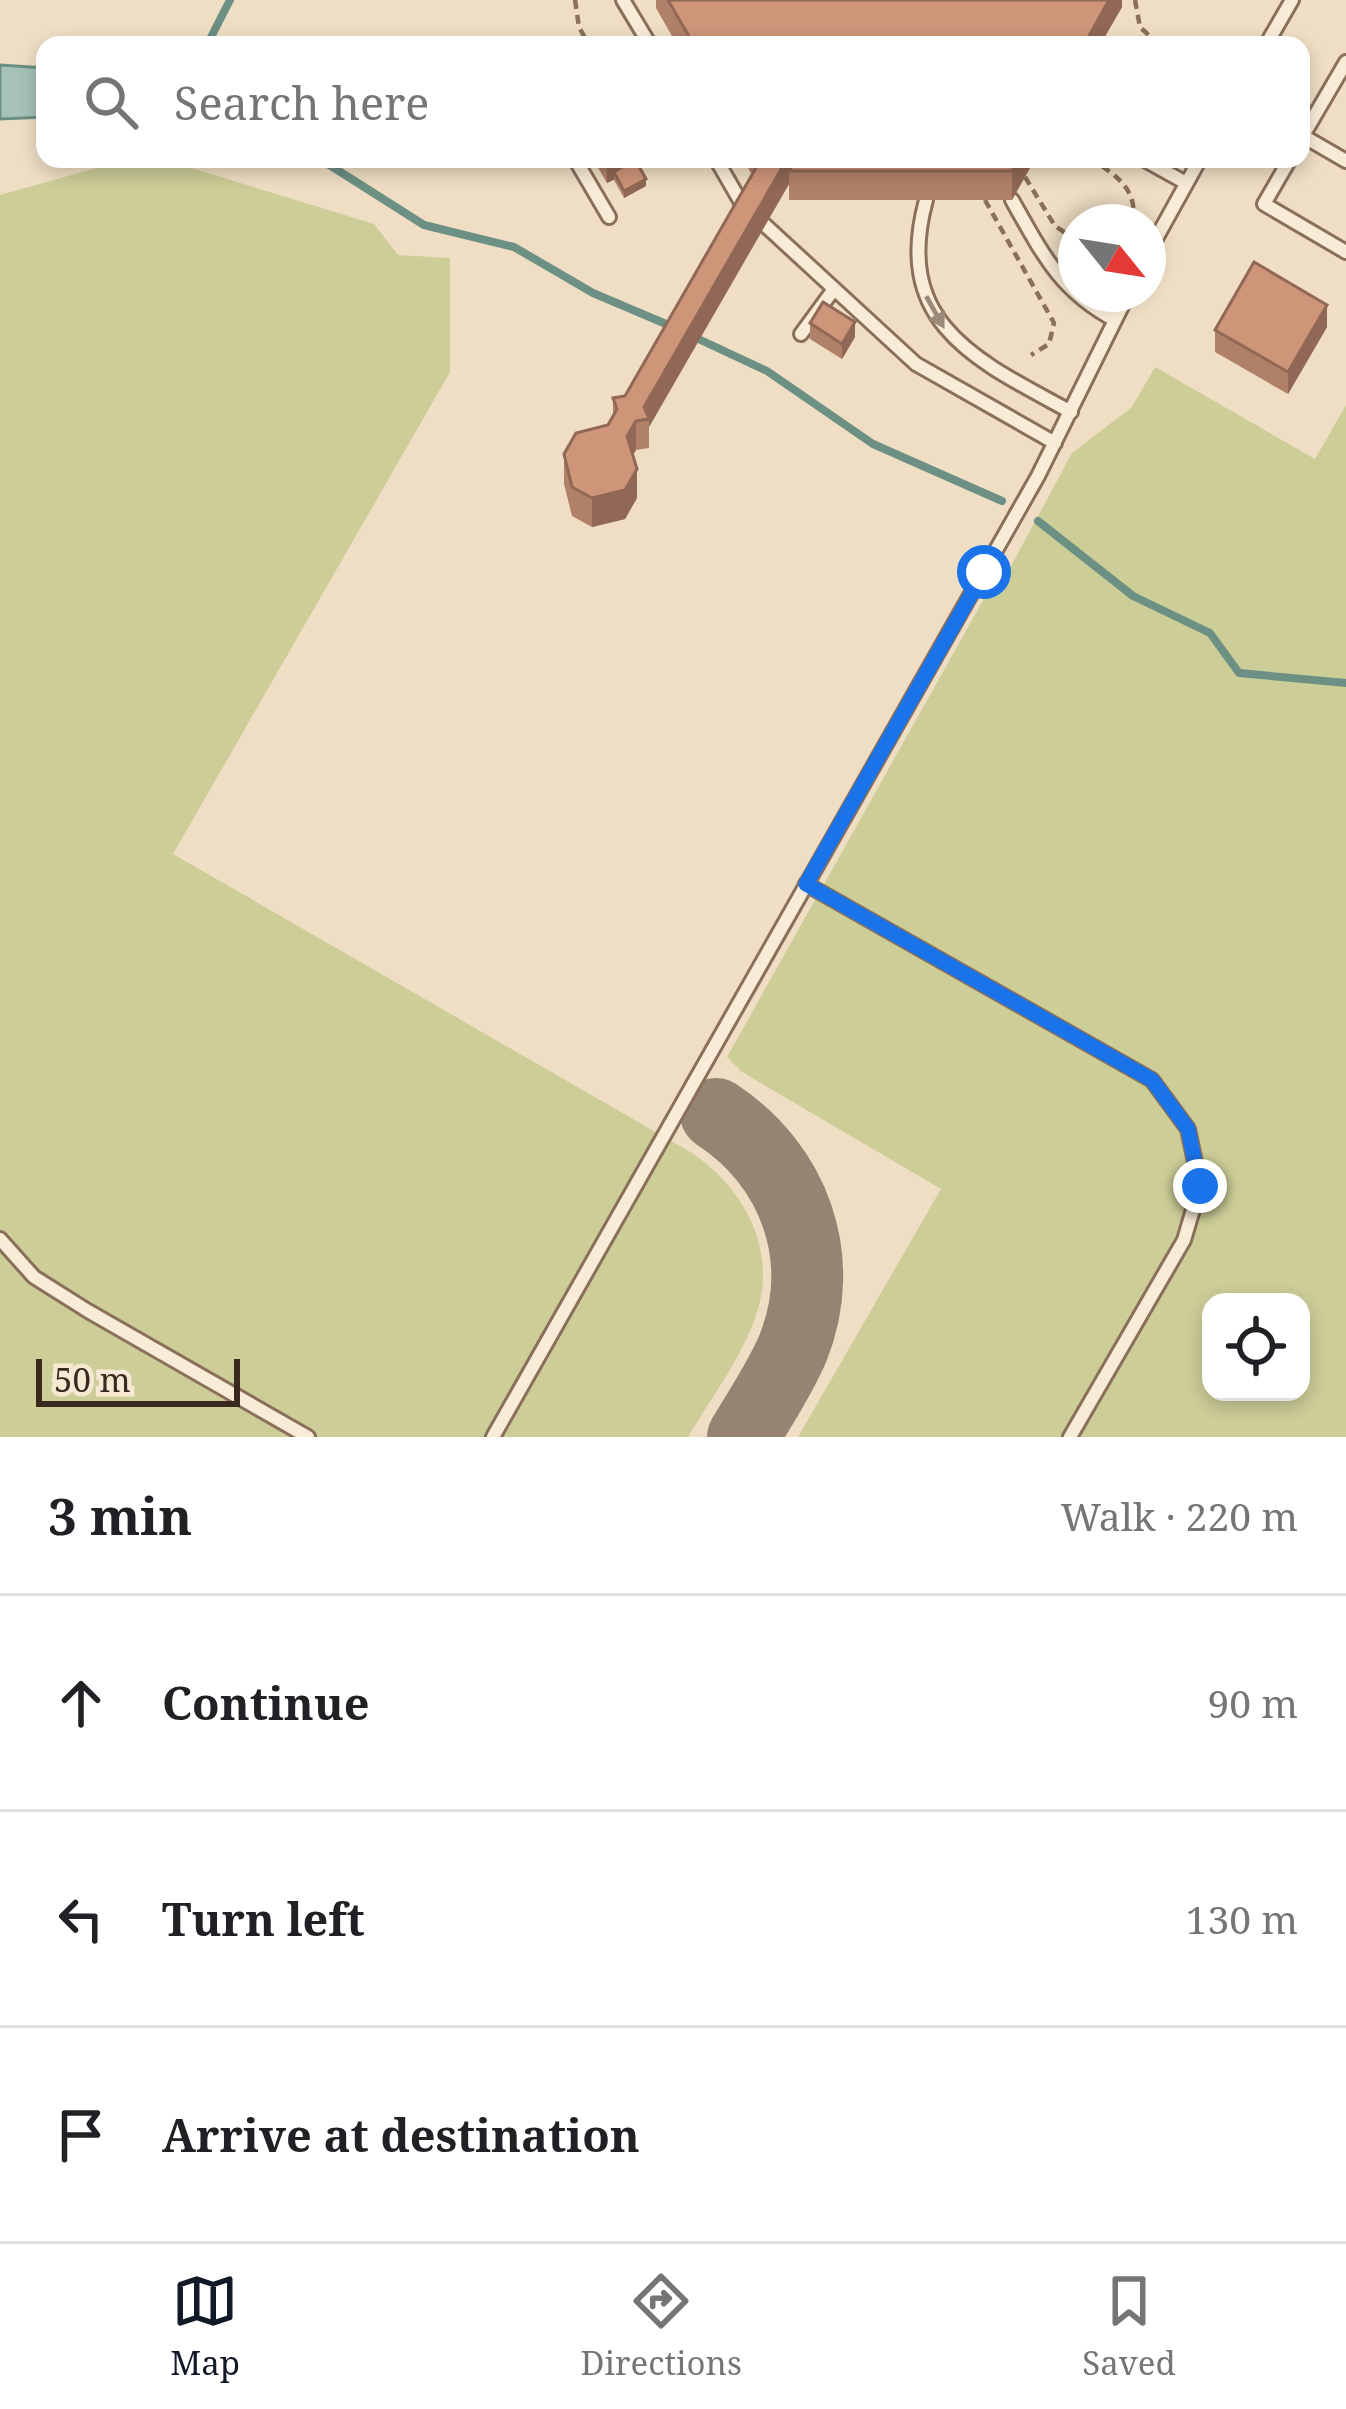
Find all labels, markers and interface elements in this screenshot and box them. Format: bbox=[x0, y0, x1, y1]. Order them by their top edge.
search box bbox=[36, 36, 1310, 168]
icon: search bbox=[78, 69, 144, 135]
text: Search here bbox=[174, 72, 429, 133]
north arrow bbox=[1058, 204, 1166, 312]
one-way arrow bbox=[924, 295, 945, 330]
route start bbox=[957, 545, 1011, 599]
route end bbox=[1173, 1159, 1227, 1213]
map controls bbox=[1202, 1293, 1310, 1401]
button: locate bbox=[1202, 1293, 1310, 1401]
scale bar bbox=[36, 1353, 240, 1406]
text: 50 m bbox=[54, 1357, 131, 1402]
text: 3 min bbox=[48, 1480, 192, 1550]
text: Walk · 220 m bbox=[1061, 1489, 1298, 1542]
icon: ahead bbox=[48, 1670, 114, 1736]
text: Continue bbox=[162, 1672, 370, 1733]
text: 90 m bbox=[1207, 1676, 1298, 1729]
icon: left bbox=[48, 1886, 114, 1952]
text: Turn left bbox=[162, 1888, 365, 1949]
text: 130 m bbox=[1186, 1892, 1298, 1945]
icon: arrive bbox=[48, 2102, 114, 2168]
text: Arrive at destination bbox=[162, 2104, 640, 2165]
tab: Map bbox=[170, 2268, 240, 2385]
tab: Directions bbox=[580, 2268, 742, 2385]
tab: Saved bbox=[1082, 2268, 1176, 2385]

